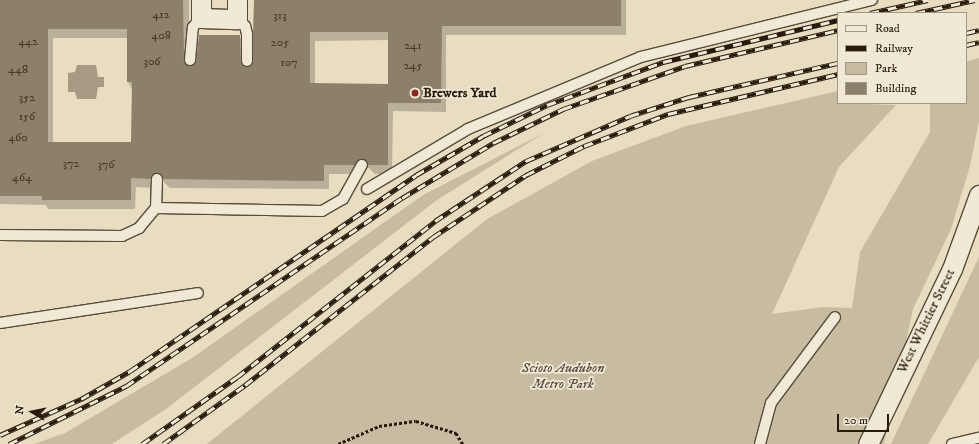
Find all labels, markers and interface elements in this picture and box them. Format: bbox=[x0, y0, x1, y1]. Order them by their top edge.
house number: 412 bbox=[152, 8, 170, 22]
house number: 313 bbox=[273, 9, 287, 23]
legend bbox=[837, 12, 967, 104]
text: Road bbox=[875, 21, 900, 36]
house number: 408 bbox=[151, 29, 171, 43]
house number: 442 bbox=[18, 35, 38, 49]
house number: 205 bbox=[271, 36, 289, 50]
house number: 241 bbox=[404, 39, 422, 53]
text: Railway bbox=[875, 41, 913, 56]
house number: 306 bbox=[143, 55, 161, 69]
house number: 107 bbox=[280, 56, 298, 70]
house number: 245 bbox=[404, 59, 422, 73]
text: Park bbox=[875, 61, 897, 76]
house number: 448 bbox=[8, 63, 28, 77]
text: Building bbox=[875, 81, 916, 96]
place label: Brewers Yard bbox=[423, 85, 496, 101]
marker: Brewers Yard bbox=[410, 88, 420, 98]
house number: 352 bbox=[19, 91, 35, 105]
house number: 156 bbox=[19, 110, 35, 124]
house number: 460 bbox=[8, 131, 28, 145]
house number: 372 bbox=[63, 157, 79, 171]
house number: 376 bbox=[98, 158, 114, 172]
house number: 464 bbox=[12, 171, 32, 185]
street label: West Whittier Street bbox=[893, 266, 959, 376]
park label: Scioto Audubon Metro Park bbox=[522, 360, 604, 392]
north arrow bbox=[12, 392, 52, 432]
text: N bbox=[13, 405, 28, 416]
scale bar bbox=[839, 406, 891, 432]
text: 20 m bbox=[844, 413, 868, 428]

